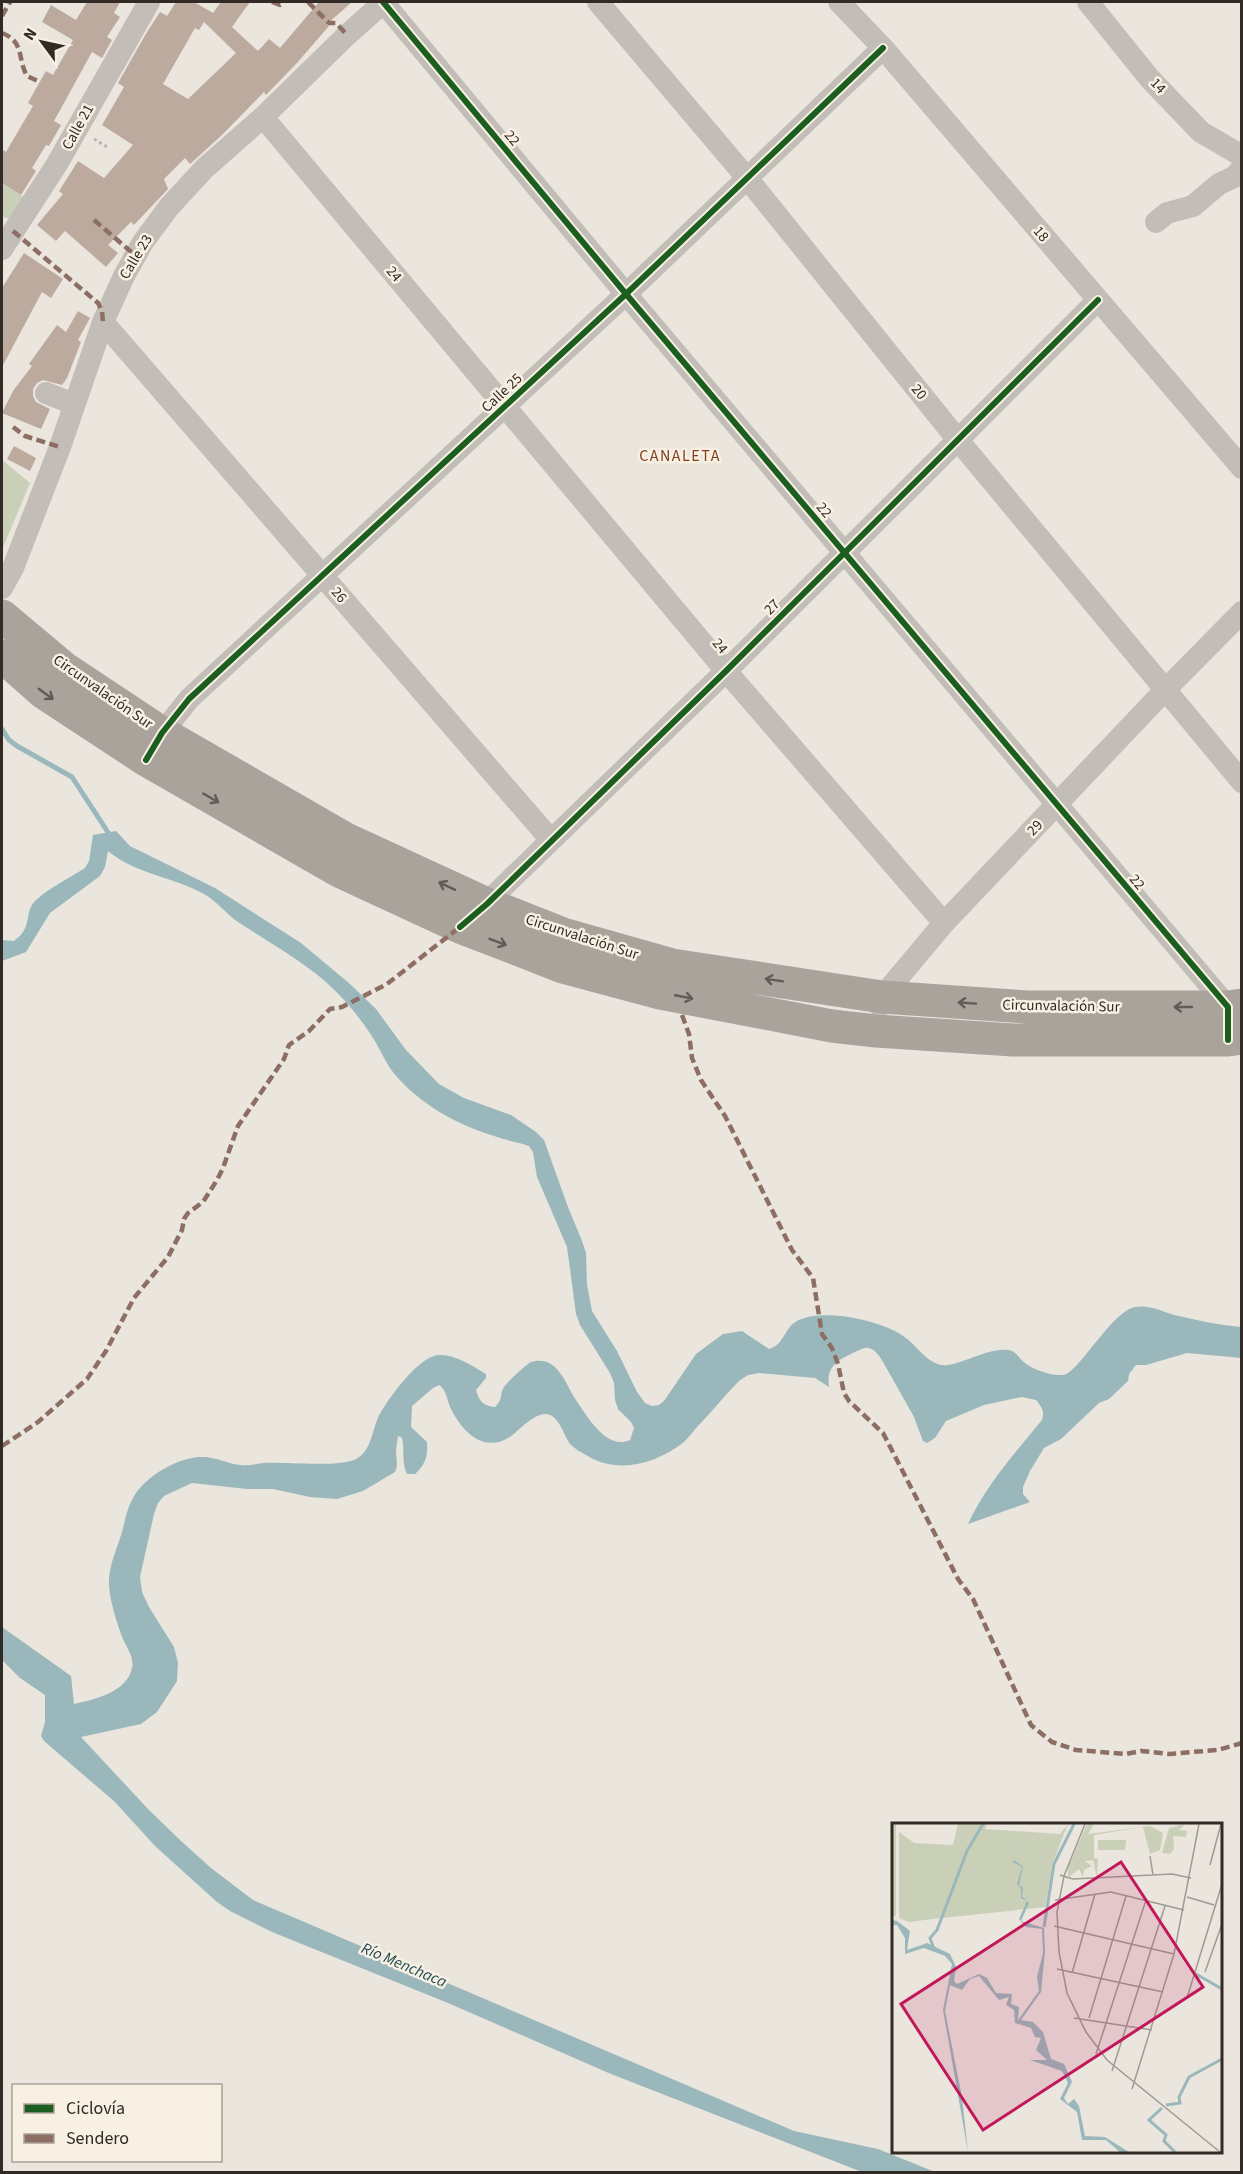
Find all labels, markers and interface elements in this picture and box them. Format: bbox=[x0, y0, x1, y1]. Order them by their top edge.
north arrow bbox=[12, 12, 72, 72]
text: N bbox=[18, 24, 42, 45]
street label: 14 bbox=[1145, 73, 1171, 99]
street label: Calle 21 bbox=[57, 100, 99, 154]
street label: 22 bbox=[499, 126, 525, 150]
street label: 18 bbox=[1028, 222, 1054, 246]
street label: Calle 23 bbox=[114, 231, 158, 283]
street label: 24 bbox=[381, 262, 407, 287]
street label: Calle 25 bbox=[477, 369, 527, 417]
street label: 20 bbox=[906, 380, 932, 404]
district label: CANALETA bbox=[639, 445, 721, 467]
street label: 22 bbox=[811, 498, 837, 522]
street label: 26 bbox=[326, 582, 352, 608]
street label: 27 bbox=[759, 594, 785, 620]
street label: 24 bbox=[707, 634, 733, 659]
street label: Circunvalación Sur bbox=[49, 650, 158, 735]
one-way arrow bbox=[38, 688, 54, 700]
one-way arrow bbox=[202, 792, 219, 804]
street label: 29 bbox=[1022, 815, 1048, 841]
street label: 22 bbox=[1124, 870, 1150, 894]
one-way arrow bbox=[438, 879, 456, 891]
street label: Circunvalación Sur bbox=[523, 909, 642, 965]
one-way arrow bbox=[488, 937, 506, 948]
one-way arrow bbox=[764, 975, 784, 986]
one-way arrow bbox=[674, 992, 693, 1003]
street label: Circunvalación Sur bbox=[1002, 994, 1121, 1018]
one-way arrow bbox=[958, 997, 978, 1008]
one-way arrow bbox=[1174, 1001, 1194, 1013]
inset map bbox=[892, 1823, 1222, 2153]
water label: Río Menchaca bbox=[358, 1937, 450, 1993]
legend bbox=[12, 2084, 222, 2162]
text: Ciclovía bbox=[66, 2096, 125, 2121]
text: Sendero bbox=[66, 2126, 129, 2151]

